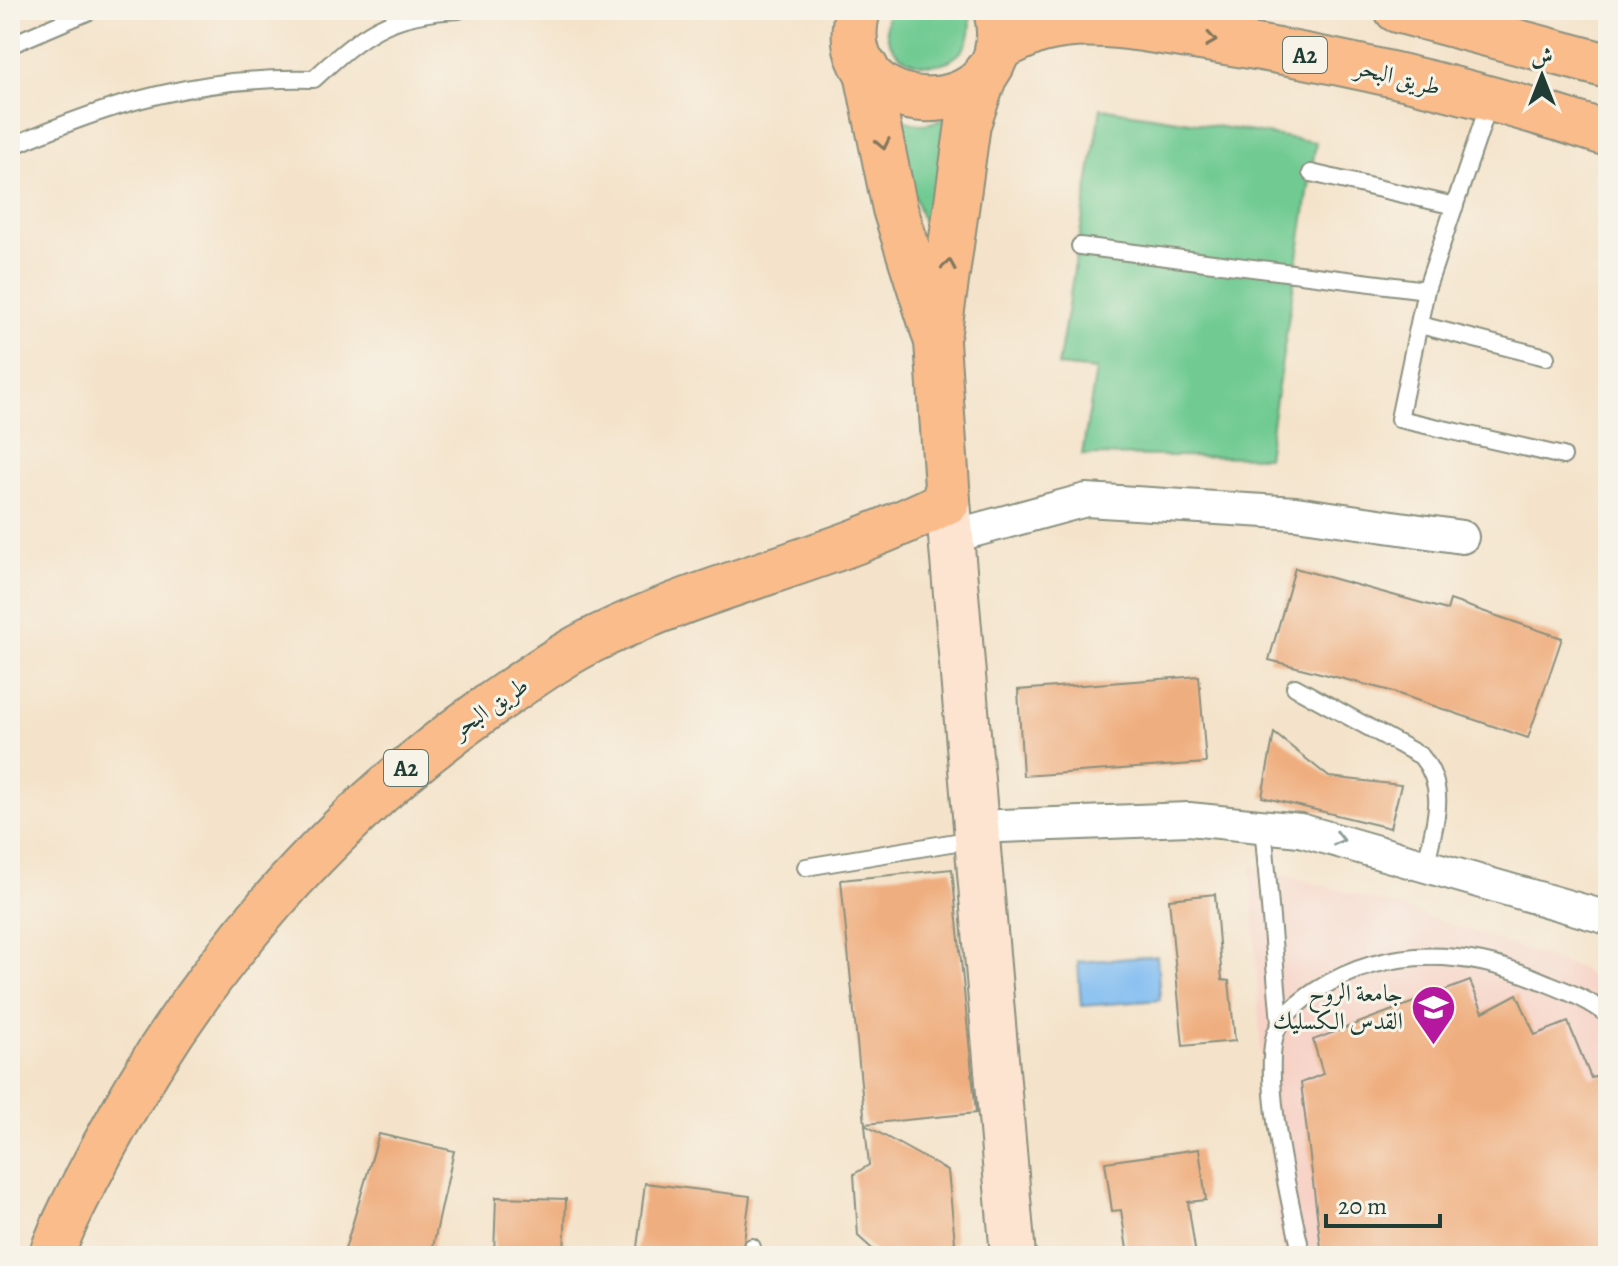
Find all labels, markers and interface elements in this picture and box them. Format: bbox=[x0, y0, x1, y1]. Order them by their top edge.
one-way arrow bbox=[1204, 31, 1217, 48]
north arrow bbox=[1502, 36, 1582, 116]
road number: A2 bbox=[1283, 37, 1327, 73]
text: ش bbox=[1531, 42, 1553, 72]
street label: طريق البحر bbox=[1349, 50, 1444, 103]
one-way arrow bbox=[873, 137, 890, 150]
one-way arrow bbox=[940, 258, 957, 271]
street label: طريق البحر bbox=[443, 669, 535, 747]
road number: A2 bbox=[384, 750, 428, 786]
one-way arrow bbox=[1332, 830, 1346, 847]
place label: جامعة الروح القدس الكسليك bbox=[1273, 977, 1403, 1037]
school or university icon: جامعة الروح القدس الكسليك bbox=[1410, 983, 1458, 1046]
scale bar bbox=[1326, 1178, 1440, 1228]
text: 20 m bbox=[1338, 1190, 1387, 1222]

